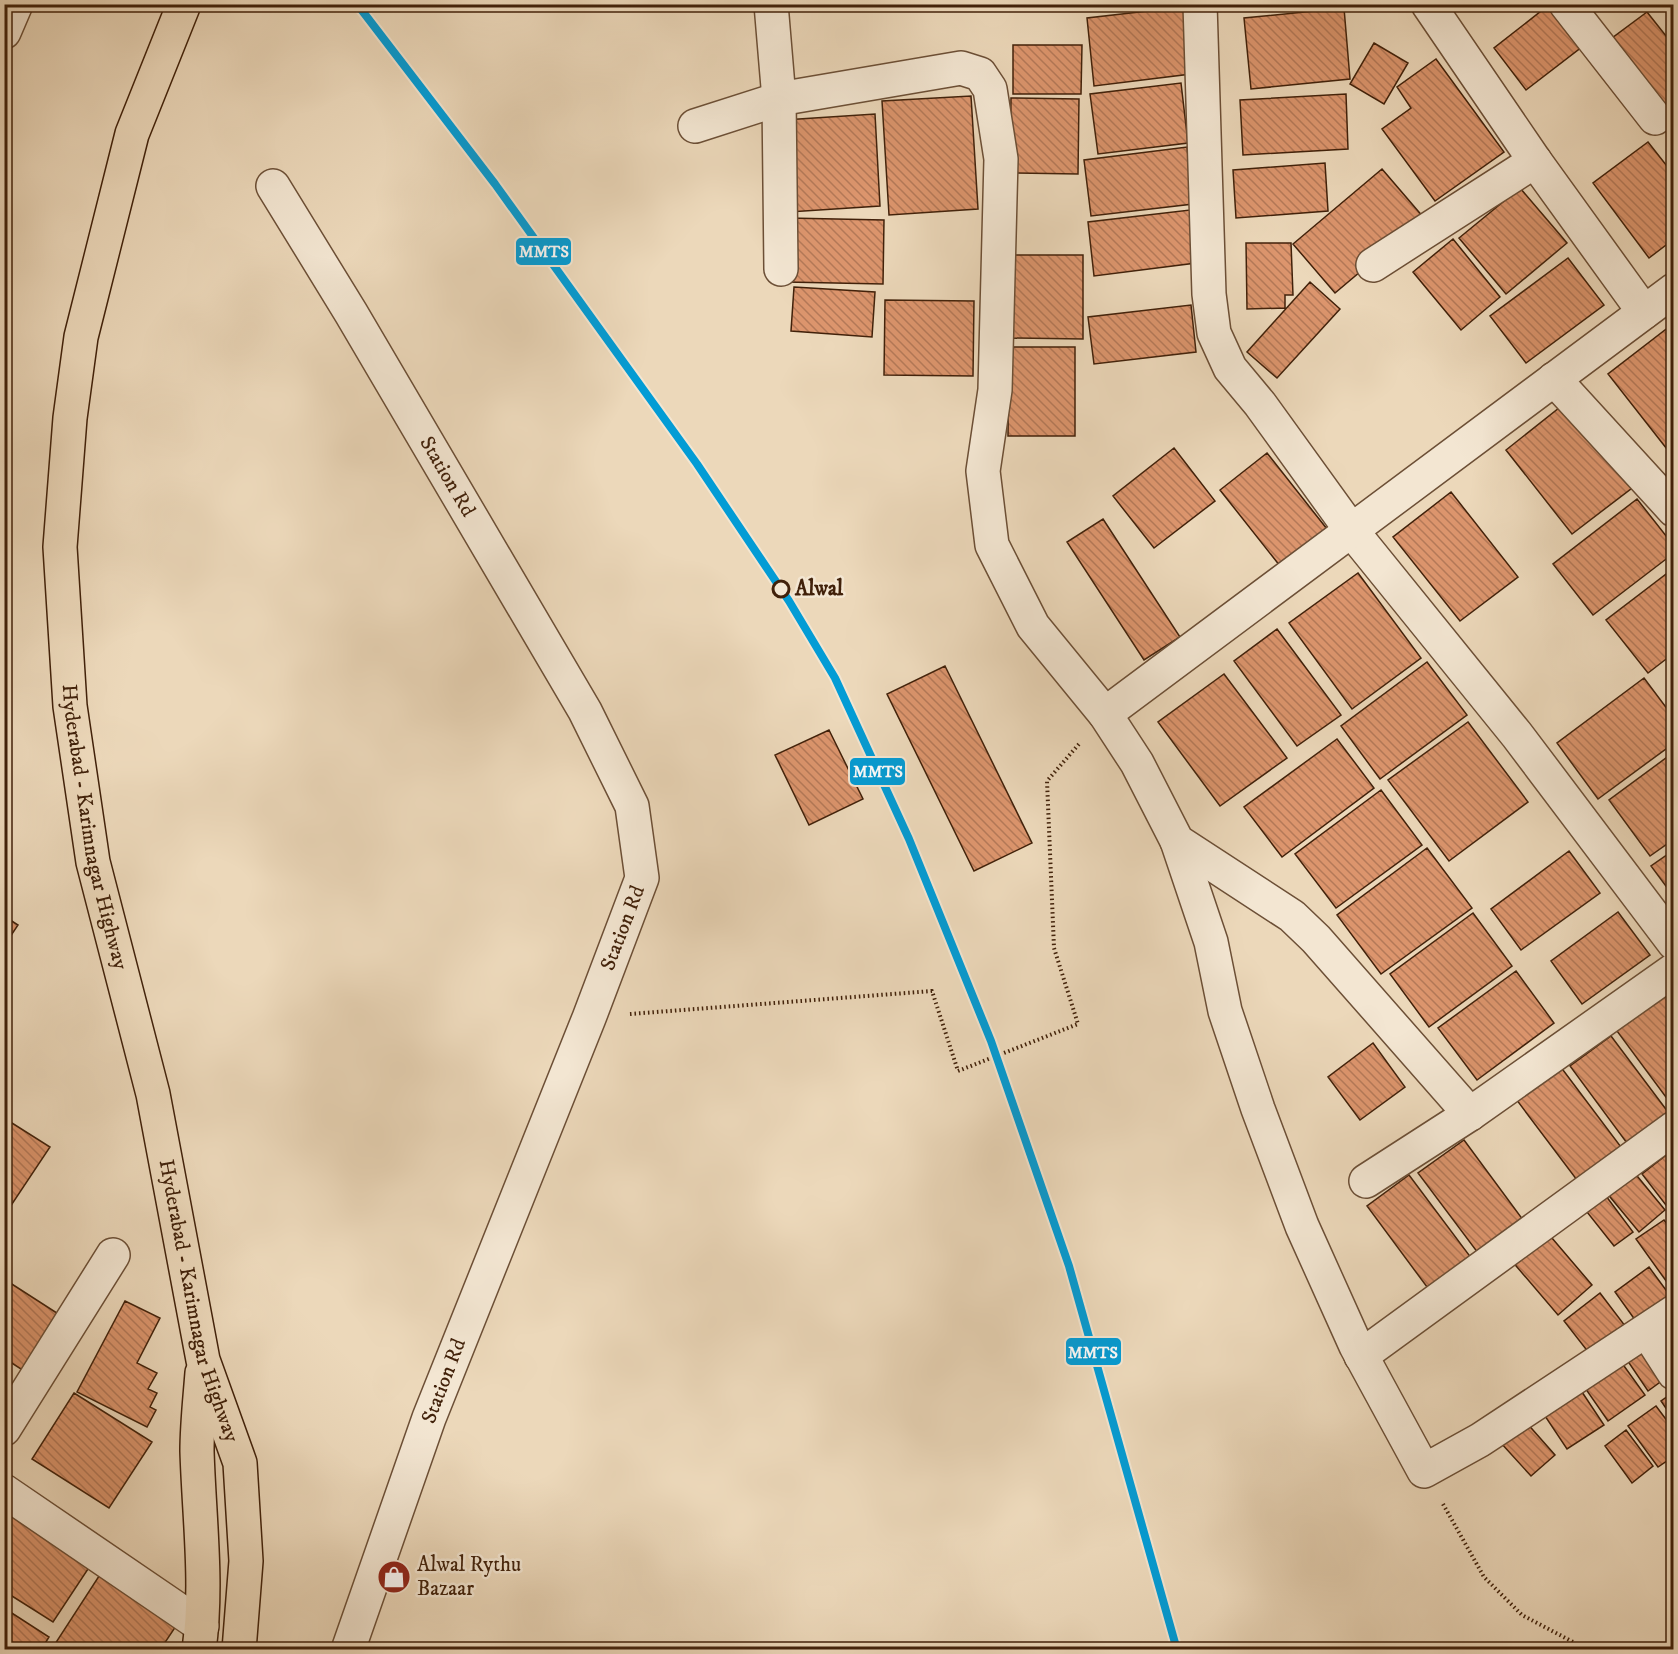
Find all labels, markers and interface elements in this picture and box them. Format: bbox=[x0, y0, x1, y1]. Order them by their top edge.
line badge: MMTS bbox=[515, 237, 572, 266]
text: MMTS bbox=[519, 242, 569, 262]
street label: Station Rd bbox=[414, 432, 481, 522]
place label: Alwal bbox=[794, 576, 844, 602]
marker: Alwal bbox=[772, 580, 790, 598]
street label: Hyderabad - Karimnagar Highway bbox=[56, 683, 134, 973]
line badge: MMTS bbox=[849, 757, 906, 786]
text: MMTS bbox=[853, 762, 903, 782]
street label: Station Rd bbox=[595, 881, 651, 974]
street label: Hyderabad - Karimnagar Highway bbox=[153, 1157, 245, 1447]
street label: Station Rd bbox=[416, 1334, 472, 1427]
line badge: MMTS bbox=[1065, 1337, 1122, 1366]
text: MMTS bbox=[1068, 1343, 1118, 1363]
place label: Alwal Rythu Bazaar bbox=[417, 1552, 521, 1602]
shop icon: Alwal Rythu Bazaar bbox=[376, 1559, 412, 1595]

